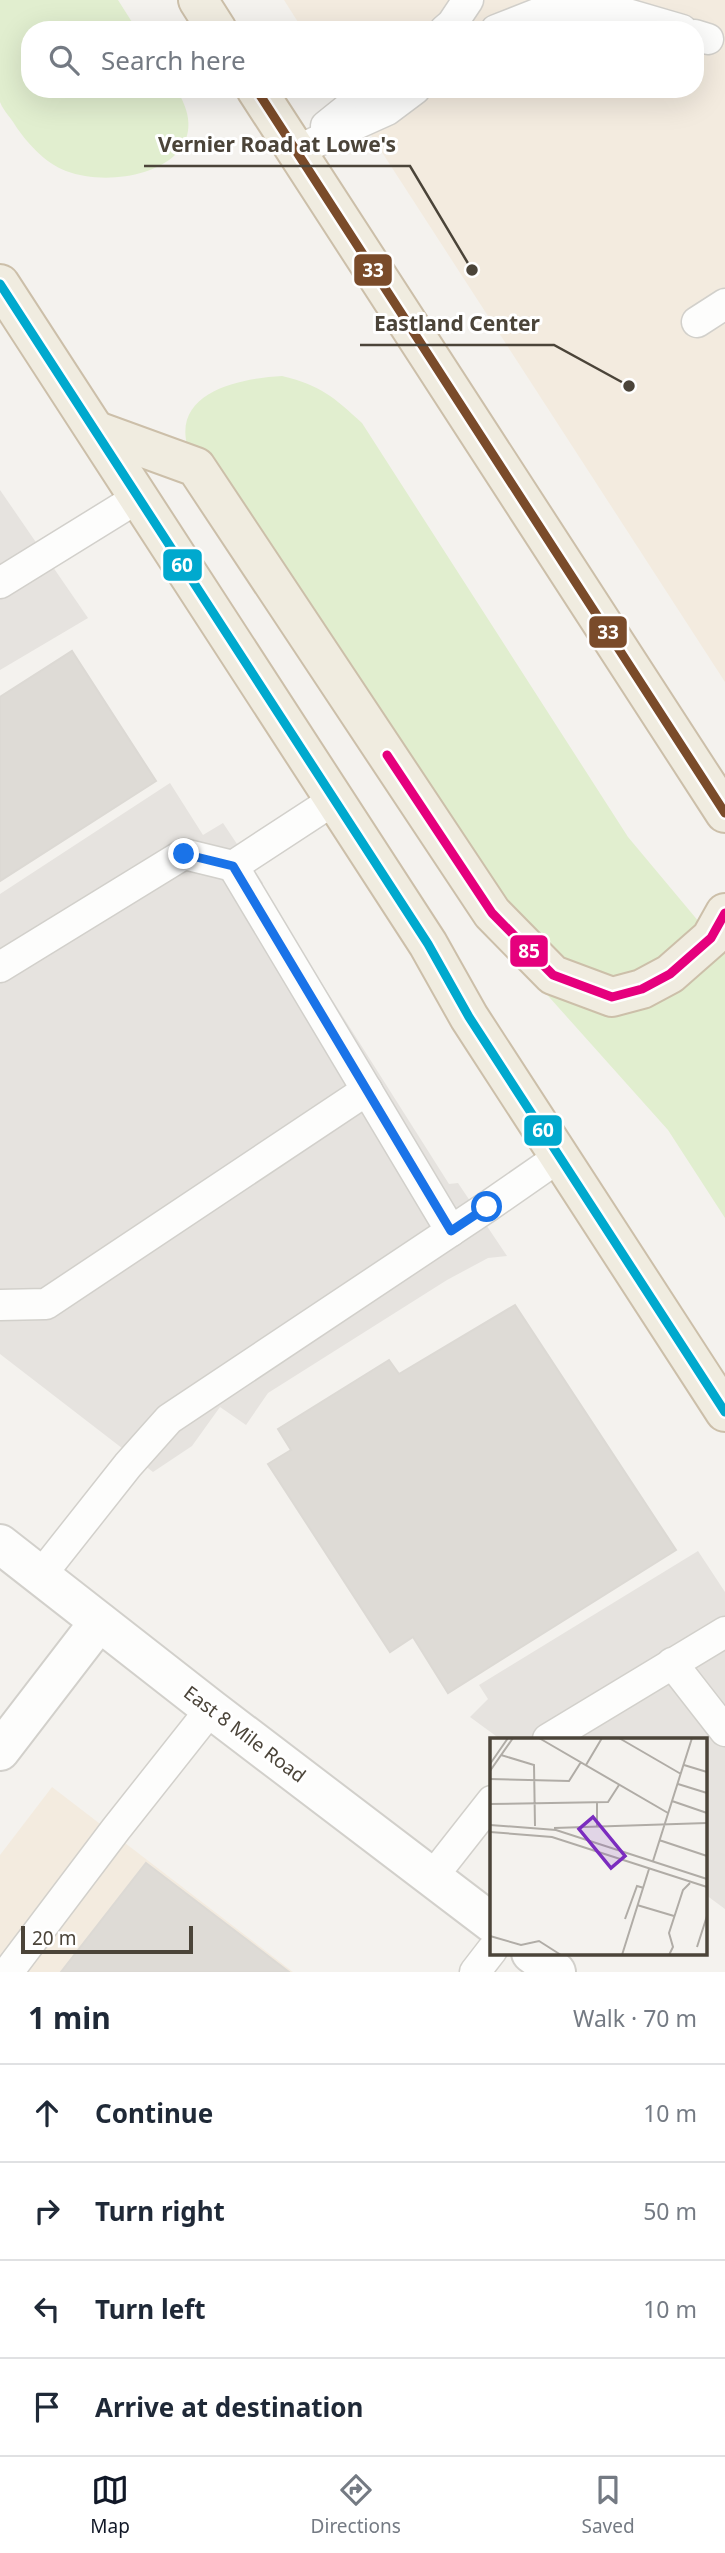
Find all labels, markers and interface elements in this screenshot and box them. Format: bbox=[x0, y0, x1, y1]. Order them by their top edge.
search box bbox=[21, 21, 704, 98]
icon: search bbox=[45, 41, 83, 79]
text: Search here bbox=[101, 42, 246, 78]
callout: Vernier Road at Lowe's bbox=[144, 124, 410, 166]
text: Vernier Road at Lowe's bbox=[158, 130, 396, 158]
line badge: 33 bbox=[353, 253, 393, 287]
text: 33 bbox=[362, 257, 384, 283]
callout: Eastland Center bbox=[360, 303, 554, 345]
text: Eastland Center bbox=[374, 309, 541, 337]
line badge: 60 bbox=[162, 548, 203, 582]
text: 60 bbox=[171, 552, 193, 578]
line badge: 33 bbox=[588, 615, 628, 649]
text: 33 bbox=[597, 619, 619, 645]
route end bbox=[168, 838, 199, 869]
line badge: 85 bbox=[509, 934, 549, 968]
text: 85 bbox=[518, 938, 540, 964]
line badge: 60 bbox=[523, 1114, 563, 1147]
text: 60 bbox=[532, 1117, 554, 1143]
route start bbox=[471, 1191, 502, 1222]
street label: East 8 Mile Road bbox=[179, 1680, 311, 1788]
inset map bbox=[490, 1738, 708, 1954]
scale bar bbox=[21, 1923, 192, 1955]
text: 20 m bbox=[32, 1925, 76, 1951]
text: 1 min bbox=[28, 1997, 111, 2038]
text: Walk · 70 m bbox=[573, 2002, 697, 2034]
icon: ahead bbox=[28, 2094, 66, 2132]
text: Continue bbox=[95, 2095, 213, 2131]
text: 10 m bbox=[643, 2097, 697, 2129]
icon: right bbox=[28, 2192, 66, 2230]
text: Turn right bbox=[95, 2193, 225, 2229]
text: 50 m bbox=[643, 2195, 697, 2227]
icon: left bbox=[28, 2290, 66, 2328]
text: Turn left bbox=[95, 2291, 206, 2327]
text: 10 m bbox=[643, 2293, 697, 2325]
icon: arrive bbox=[28, 2388, 66, 2426]
text: Arrive at destination bbox=[95, 2389, 364, 2425]
tab: Map bbox=[90, 2471, 130, 2539]
tab: Directions bbox=[311, 2471, 401, 2539]
tab: Saved bbox=[581, 2471, 635, 2539]

